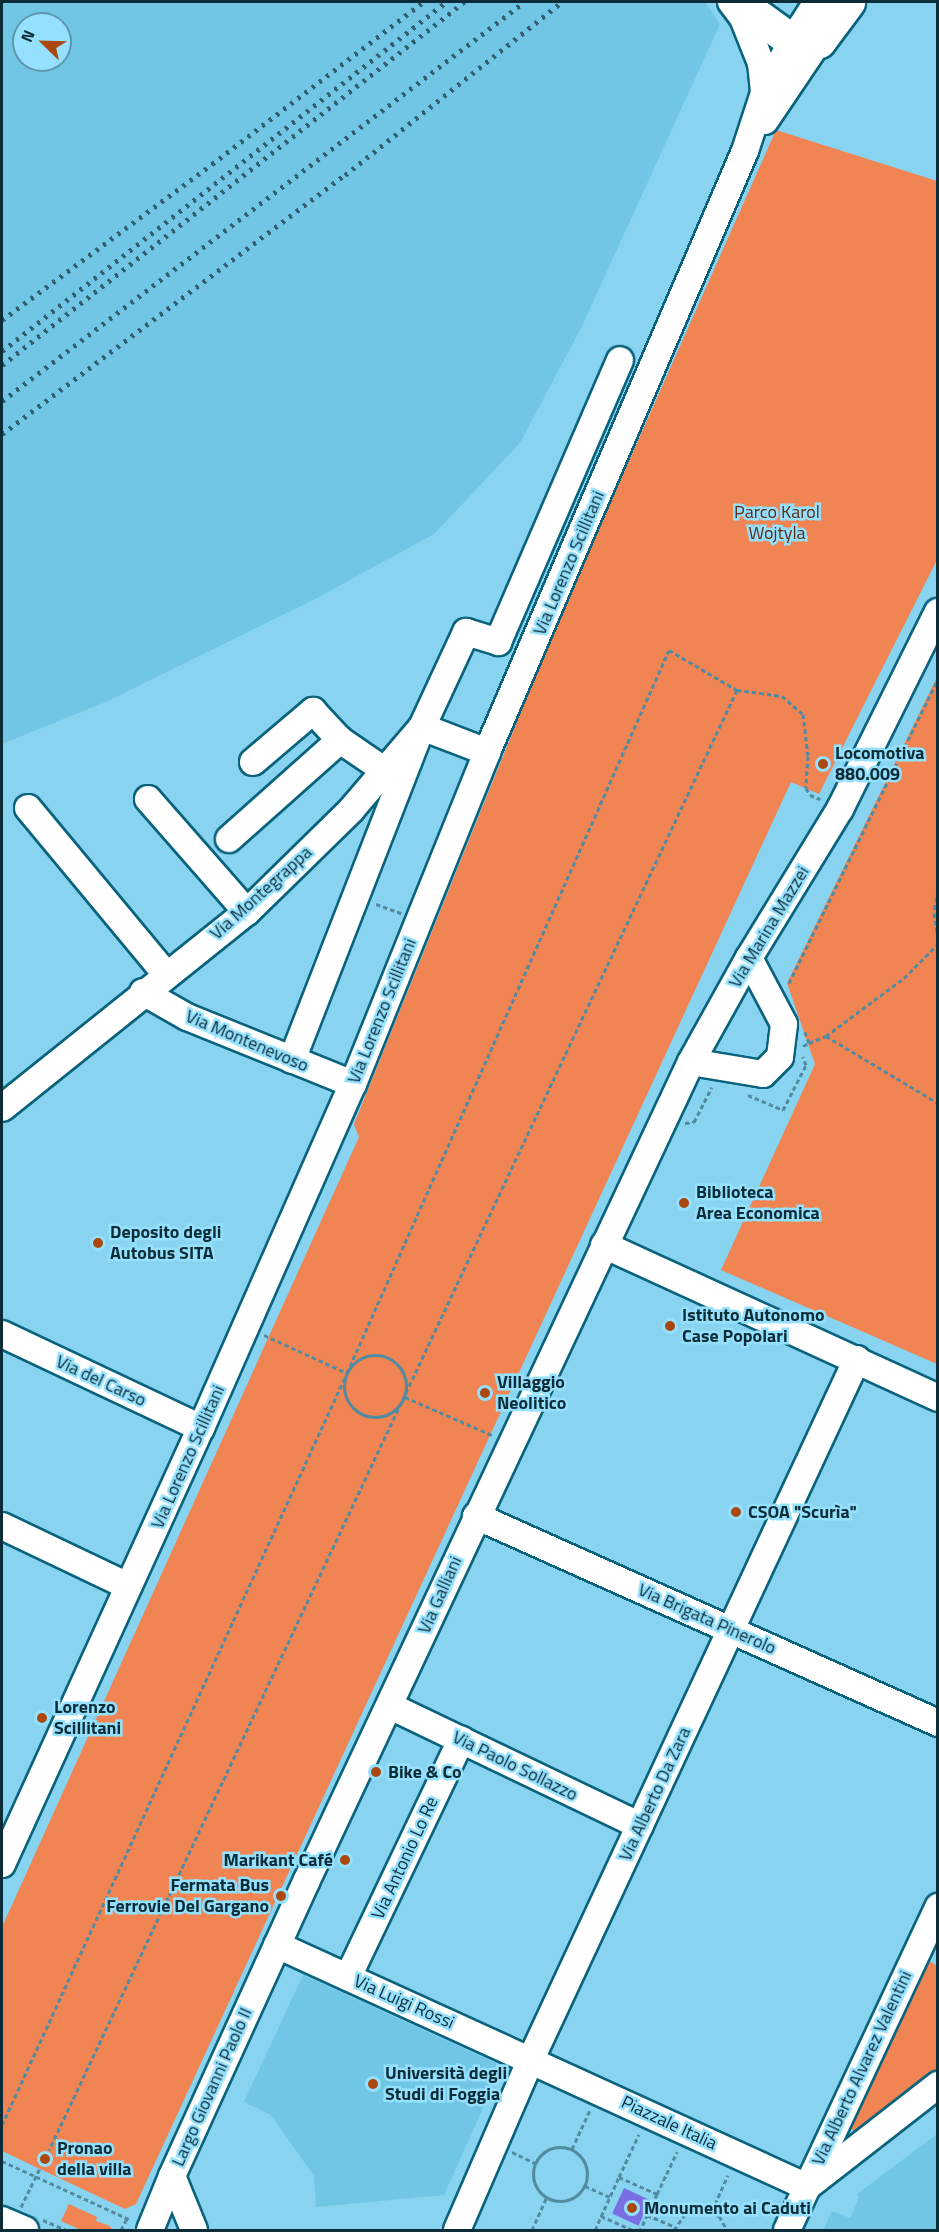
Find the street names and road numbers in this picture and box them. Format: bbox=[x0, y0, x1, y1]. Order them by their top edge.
street label: Via Lorenzo Scillitani bbox=[529, 488, 609, 638]
street label: Via Montegrappa bbox=[206, 842, 316, 944]
street label: Via Marina Mazzei bbox=[724, 862, 814, 992]
street label: Via Lorenzo Scillitani bbox=[343, 935, 421, 1087]
street label: Via Montenevoso bbox=[182, 1005, 312, 1077]
street label: Via del Carso bbox=[52, 1351, 150, 1411]
street label: Via Lorenzo Scillitani bbox=[147, 1382, 229, 1532]
street label: Via Galliani bbox=[413, 1553, 467, 1637]
street label: Via Brigata Pinerolo bbox=[635, 1579, 779, 1659]
street label: Via Alberto Da Zara bbox=[614, 1724, 696, 1864]
street label: Via Paolo Sollazzo bbox=[449, 1726, 581, 1806]
street label: Via Antonio Lo Re bbox=[367, 1793, 443, 1923]
street label: Via Alberto Alvarez Valentini bbox=[807, 1967, 917, 2169]
street label: Via Luigi Rossi bbox=[350, 1970, 458, 2034]
street label: Largo Giovanni Paolo II bbox=[167, 2004, 257, 2170]
street label: Piazzale Italia bbox=[618, 2091, 720, 2155]

